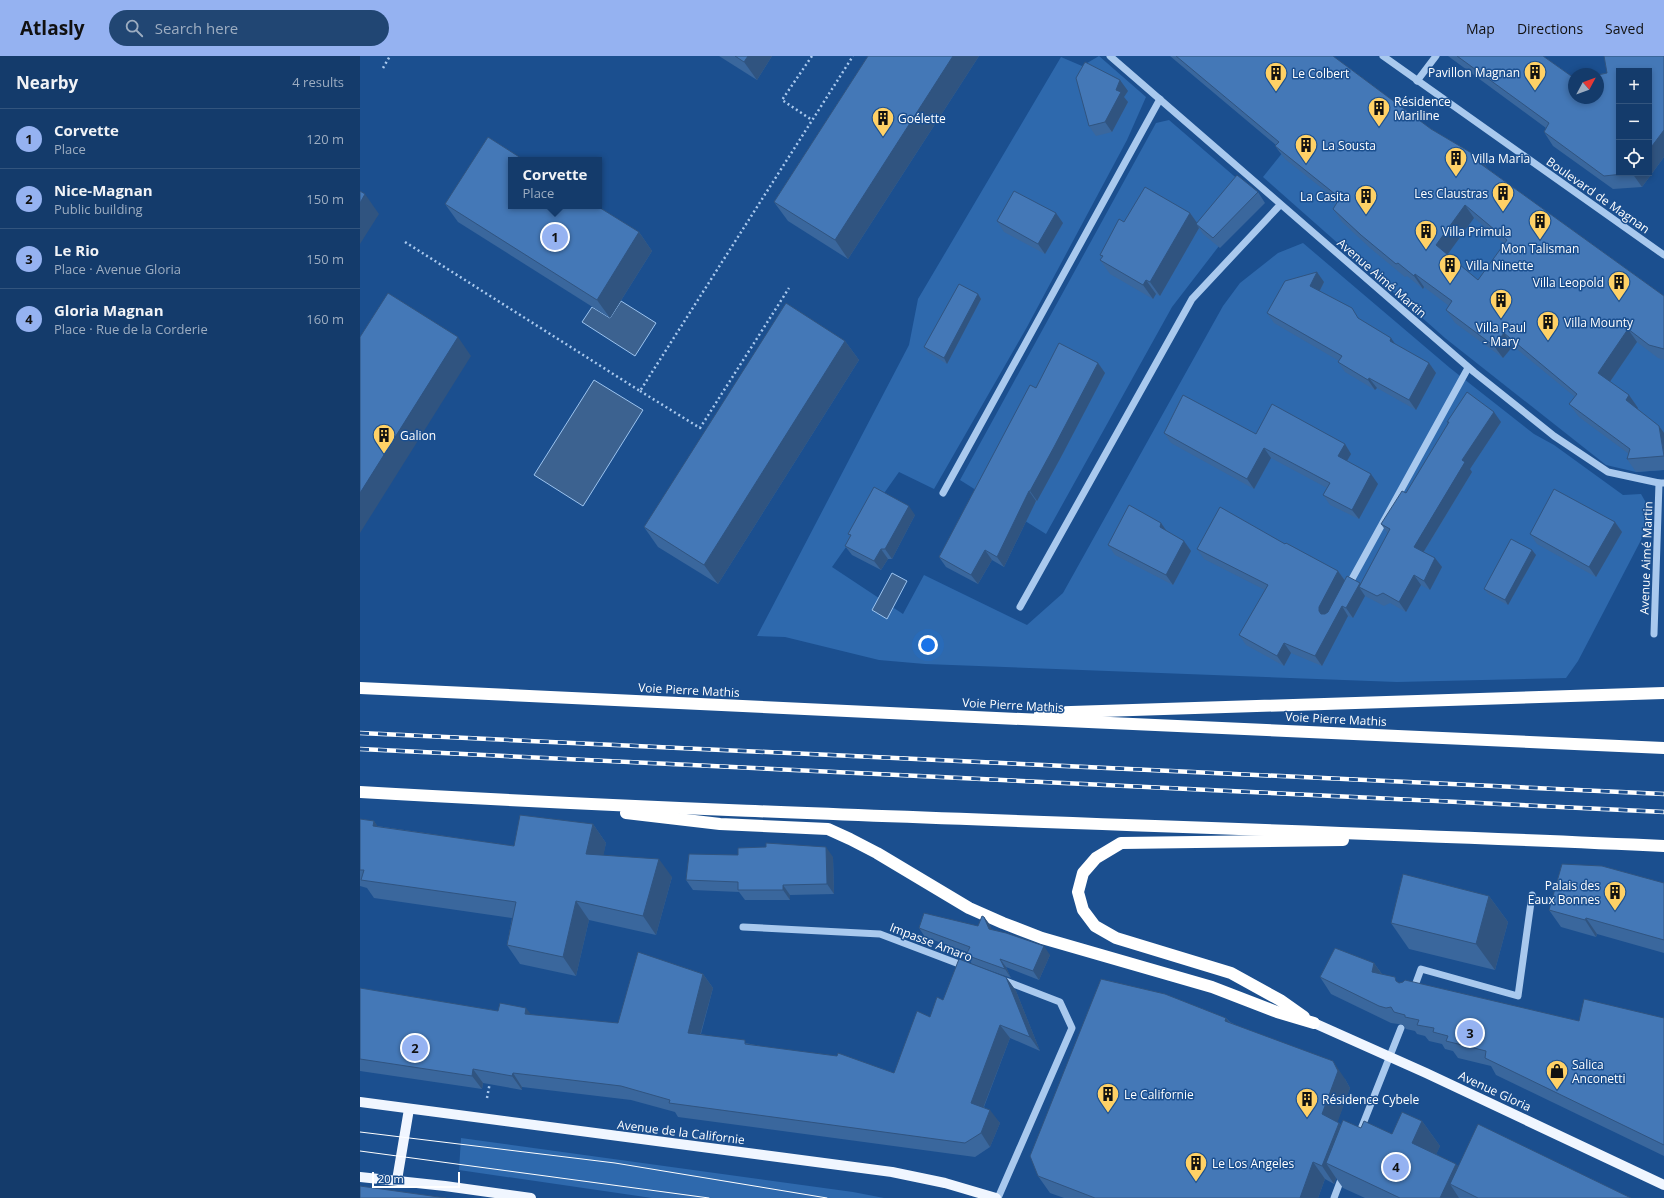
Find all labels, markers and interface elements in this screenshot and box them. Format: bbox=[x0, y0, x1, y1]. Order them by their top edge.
search box bbox=[109, 10, 389, 46]
text: Atlasly bbox=[20, 15, 85, 41]
icon: search bbox=[123, 17, 145, 39]
text: Search here bbox=[155, 18, 238, 38]
text: Map bbox=[1466, 19, 1495, 38]
text: Directions bbox=[1517, 19, 1583, 38]
text: Saved bbox=[1605, 19, 1644, 38]
building icon: Pavillon Magnan bbox=[1522, 59, 1548, 92]
building icon: Le Colbert bbox=[1263, 60, 1289, 93]
place label: Pavillon Magnan bbox=[1428, 64, 1520, 81]
place label: Le Colbert bbox=[1292, 65, 1349, 82]
north arrow bbox=[1568, 68, 1604, 104]
map controls bbox=[1616, 68, 1652, 176]
button: + bbox=[1616, 68, 1652, 104]
text: Nearby bbox=[16, 71, 78, 94]
text: 4 results bbox=[292, 73, 344, 91]
place label: Résidence Mariline bbox=[1394, 93, 1451, 124]
building icon: Résidence Mariline bbox=[1366, 95, 1392, 128]
button: − bbox=[1616, 104, 1652, 140]
building icon: Goélette bbox=[870, 105, 896, 138]
place label: Goélette bbox=[898, 110, 946, 127]
text: Corvette bbox=[54, 120, 119, 140]
text: 1 bbox=[25, 130, 33, 148]
text: 120 m bbox=[306, 130, 344, 148]
building icon: La Sousta bbox=[1293, 132, 1319, 165]
place label: La Sousta bbox=[1322, 137, 1376, 154]
text: Place bbox=[54, 140, 86, 158]
button: locate bbox=[1616, 140, 1652, 176]
building icon: Villa Maria bbox=[1443, 145, 1469, 178]
place label: Villa Maria bbox=[1472, 150, 1530, 167]
street label: Boulevard de Magnan bbox=[1543, 153, 1653, 237]
popup bbox=[508, 157, 602, 209]
text: Corvette bbox=[523, 164, 587, 184]
text: Nice-Magnan bbox=[54, 180, 153, 200]
building icon: Les Claustras bbox=[1490, 180, 1516, 213]
building icon: La Casita bbox=[1353, 183, 1379, 216]
text: Place bbox=[523, 184, 554, 202]
place label: Les Claustras bbox=[1414, 185, 1488, 202]
place label: La Casita bbox=[1300, 188, 1350, 205]
text: 2 bbox=[25, 190, 33, 208]
text: 150 m bbox=[306, 190, 344, 208]
text: Public building bbox=[54, 200, 143, 218]
building icon: Mon Talisman bbox=[1527, 208, 1553, 241]
building icon: Villa Primula bbox=[1413, 218, 1439, 251]
pin: 1 bbox=[542, 222, 568, 252]
place label: Villa Primula bbox=[1442, 223, 1511, 240]
street label: Avenue Aimé Martin bbox=[1334, 234, 1430, 322]
text: Le Rio bbox=[54, 240, 99, 260]
place label: Mon Talisman bbox=[1501, 240, 1579, 257]
text: 3 bbox=[25, 250, 33, 268]
text: 150 m bbox=[306, 250, 344, 268]
building icon: Villa Ninette bbox=[1437, 252, 1463, 285]
place label: Villa Ninette bbox=[1466, 257, 1534, 274]
text: Place · Avenue Gloria bbox=[54, 260, 181, 278]
building icon: Villa Leopold bbox=[1606, 269, 1632, 302]
place label: Villa Leopold bbox=[1533, 274, 1604, 291]
building icon: Villa Paul - Mary bbox=[1488, 287, 1514, 320]
text: Gloria Magnan bbox=[54, 300, 164, 320]
building icon: Villa Mounty bbox=[1535, 309, 1561, 342]
text: 4 bbox=[25, 310, 33, 328]
text: 160 m bbox=[306, 310, 344, 328]
place label: Villa Mounty bbox=[1564, 314, 1634, 331]
place label: Villa Paul - Mary bbox=[1476, 319, 1526, 350]
text: Place · Rue de la Corderie bbox=[54, 320, 208, 338]
building icon: Galion bbox=[371, 422, 397, 455]
place label: Galion bbox=[400, 427, 436, 444]
street label: Avenue Aimé Martin bbox=[1636, 501, 1656, 615]
your location bbox=[918, 635, 938, 655]
street label: Voie Pierre Mathis bbox=[638, 679, 741, 701]
street label: Voie Pierre Mathis bbox=[962, 694, 1065, 716]
street label: Voie Pierre Mathis bbox=[1285, 708, 1388, 730]
place label: Palais des Eaux Bonnes bbox=[1528, 877, 1600, 908]
building icon: Palais des Eaux Bonnes bbox=[1602, 879, 1628, 912]
street label: Impasse Amaro bbox=[887, 918, 975, 966]
pin: 3 bbox=[1457, 1018, 1483, 1048]
pin: 2 bbox=[402, 1033, 428, 1063]
place label: Salica Anconetti bbox=[1572, 1056, 1626, 1087]
shop icon: Salica Anconetti bbox=[1544, 1058, 1570, 1091]
street label: Avenue Gloria bbox=[1456, 1067, 1534, 1115]
building icon: Le Californie bbox=[1095, 1081, 1121, 1114]
place label: Le Californie bbox=[1124, 1086, 1194, 1103]
building icon: Résidence Cybele bbox=[1294, 1086, 1320, 1119]
place label: Résidence Cybele bbox=[1322, 1091, 1420, 1108]
street label: Avenue de la Californie bbox=[616, 1116, 746, 1148]
building icon: Le Los Angeles bbox=[1183, 1150, 1209, 1183]
pin: 4 bbox=[1383, 1152, 1409, 1182]
place label: Le Los Angeles bbox=[1212, 1155, 1294, 1172]
scale bar bbox=[372, 1170, 460, 1189]
text: 20 m bbox=[378, 1171, 404, 1186]

